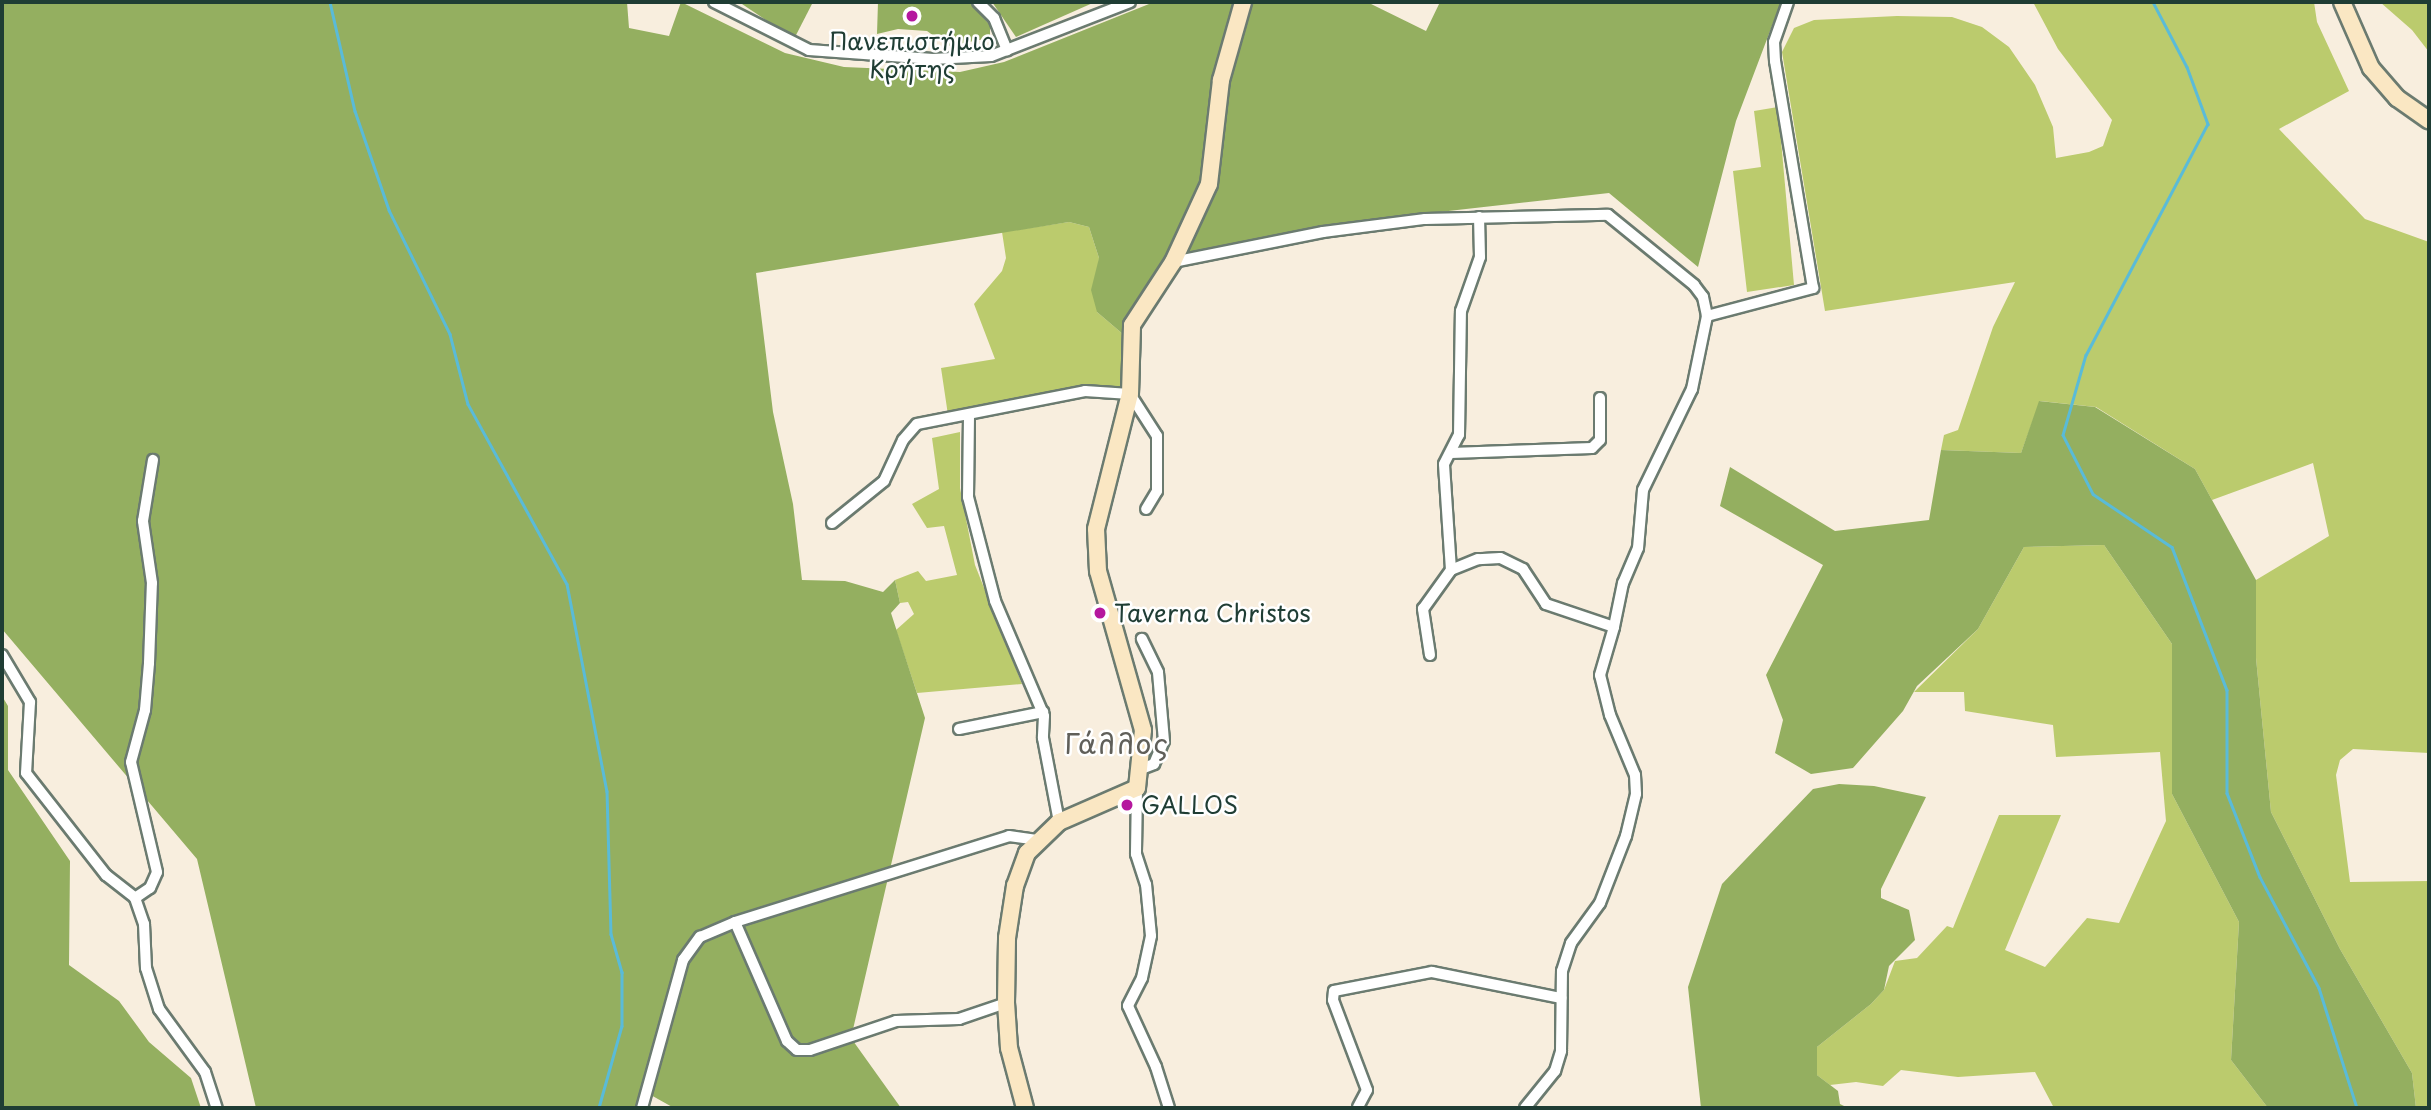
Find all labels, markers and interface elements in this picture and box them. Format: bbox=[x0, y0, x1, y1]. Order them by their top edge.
marker: Πανεπιστήμιο Κρήτης bbox=[904, 8, 920, 24]
place label: Πανεπιστήμιο Κρήτης bbox=[829, 27, 995, 83]
place label: Taverna Christos bbox=[1114, 599, 1310, 627]
marker: Taverna Christos bbox=[1092, 605, 1108, 621]
district label: Γάλλος bbox=[1065, 726, 1169, 760]
place label: GALLOS bbox=[1141, 791, 1238, 819]
marker: GALLOS bbox=[1119, 797, 1135, 813]

